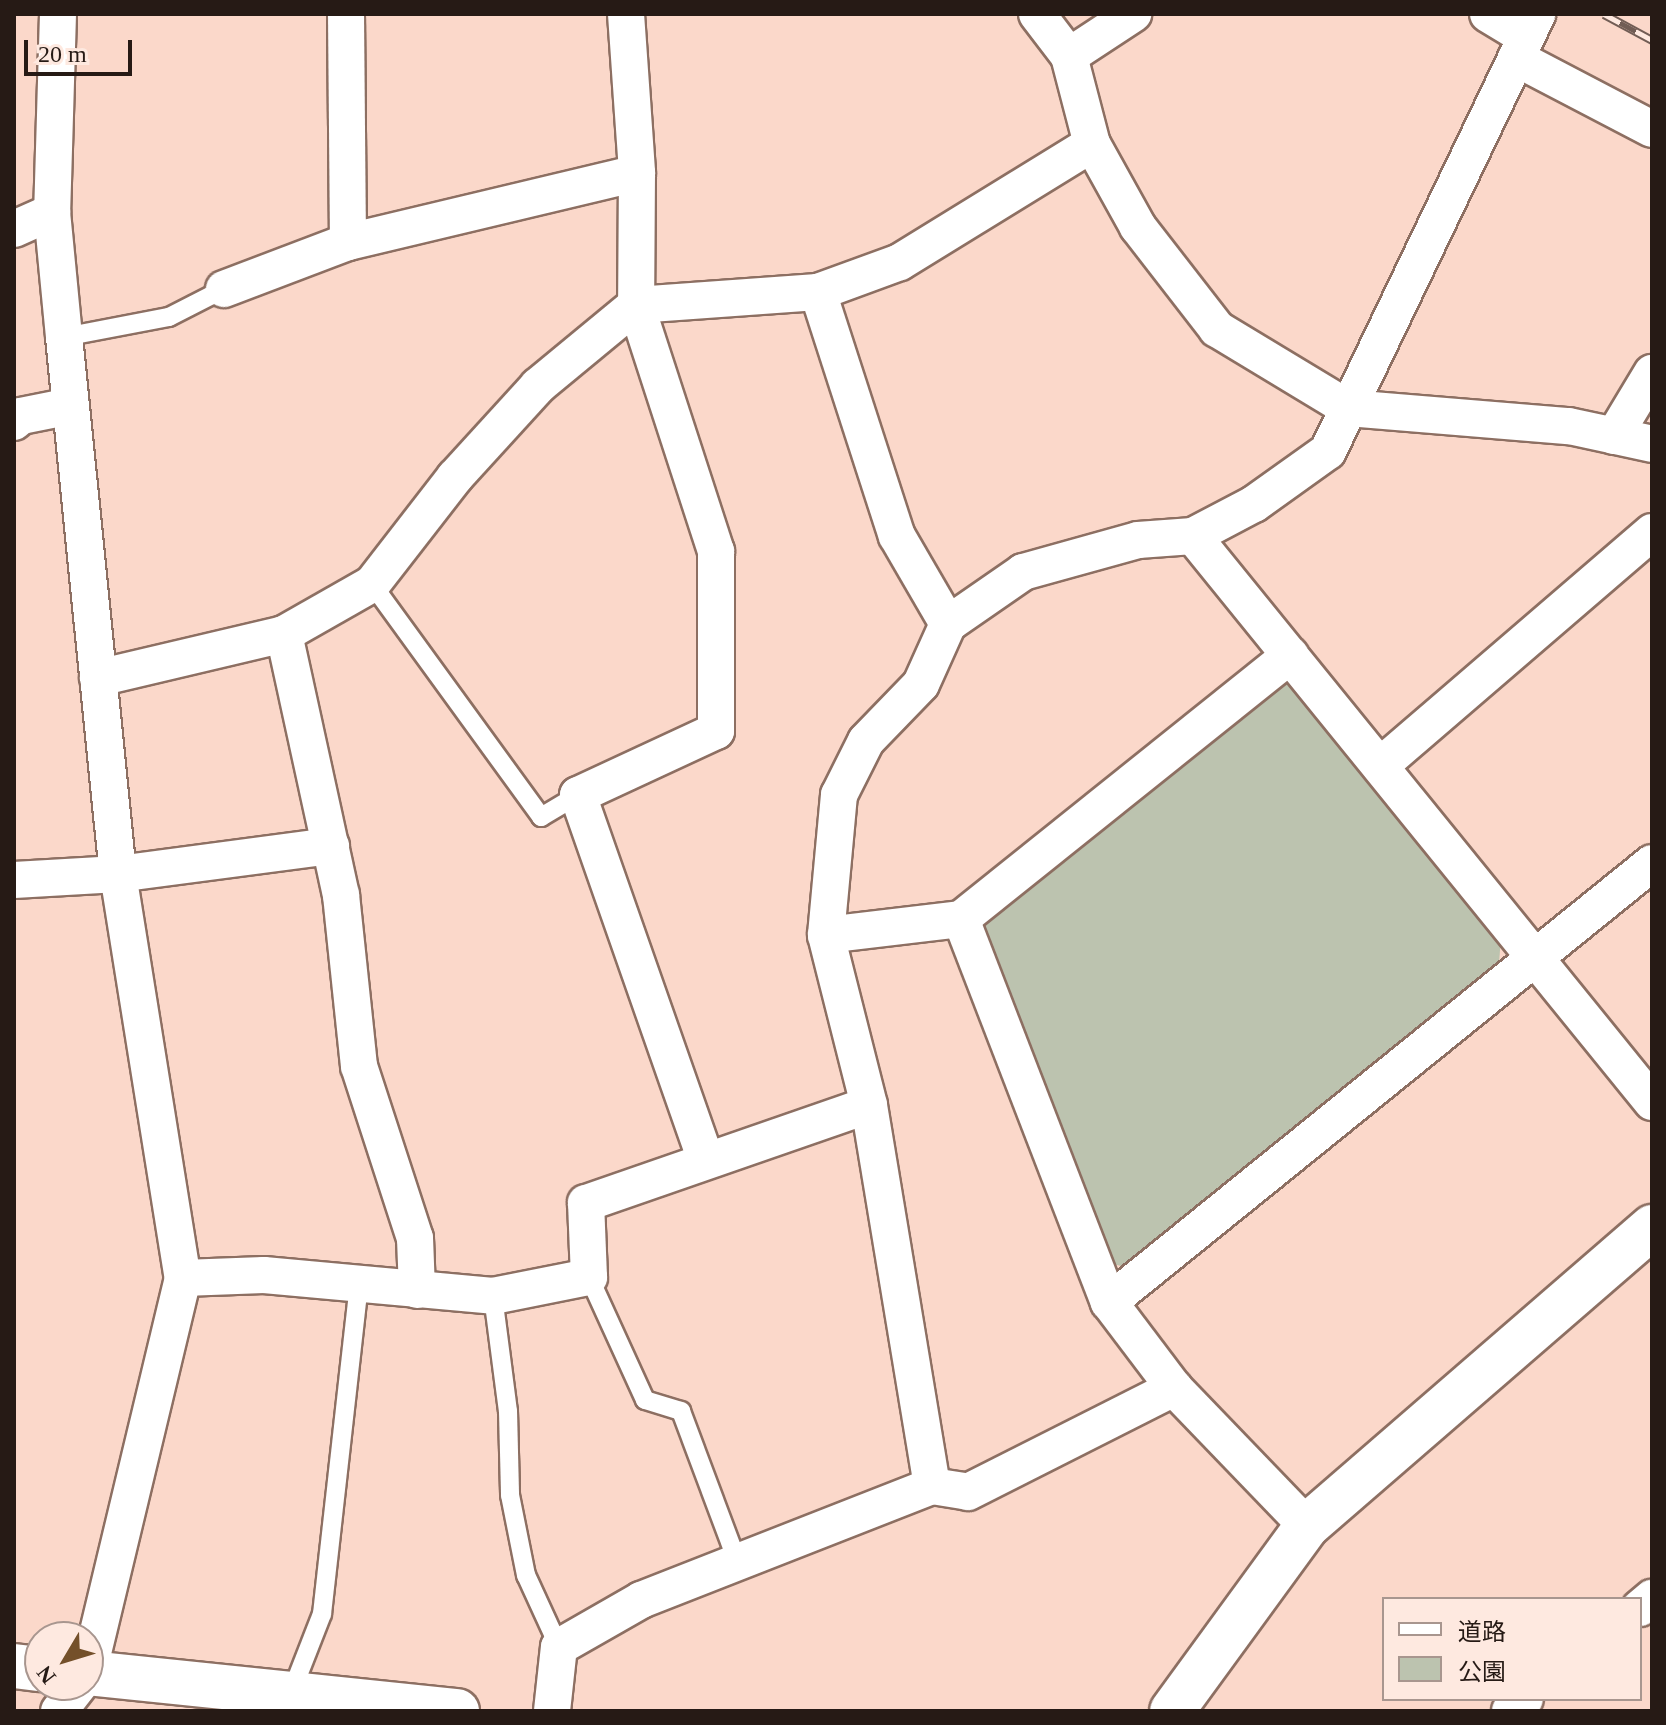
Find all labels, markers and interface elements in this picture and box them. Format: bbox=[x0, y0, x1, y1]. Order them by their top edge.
scale bar bbox=[28, 24, 136, 74]
text: 20 m bbox=[38, 41, 87, 67]
legend bbox=[1382, 1597, 1642, 1701]
text: 道路 bbox=[1458, 1619, 1506, 1645]
north arrow bbox=[24, 1621, 104, 1701]
text: 公園 bbox=[1458, 1659, 1506, 1685]
text: N bbox=[32, 1661, 61, 1689]

